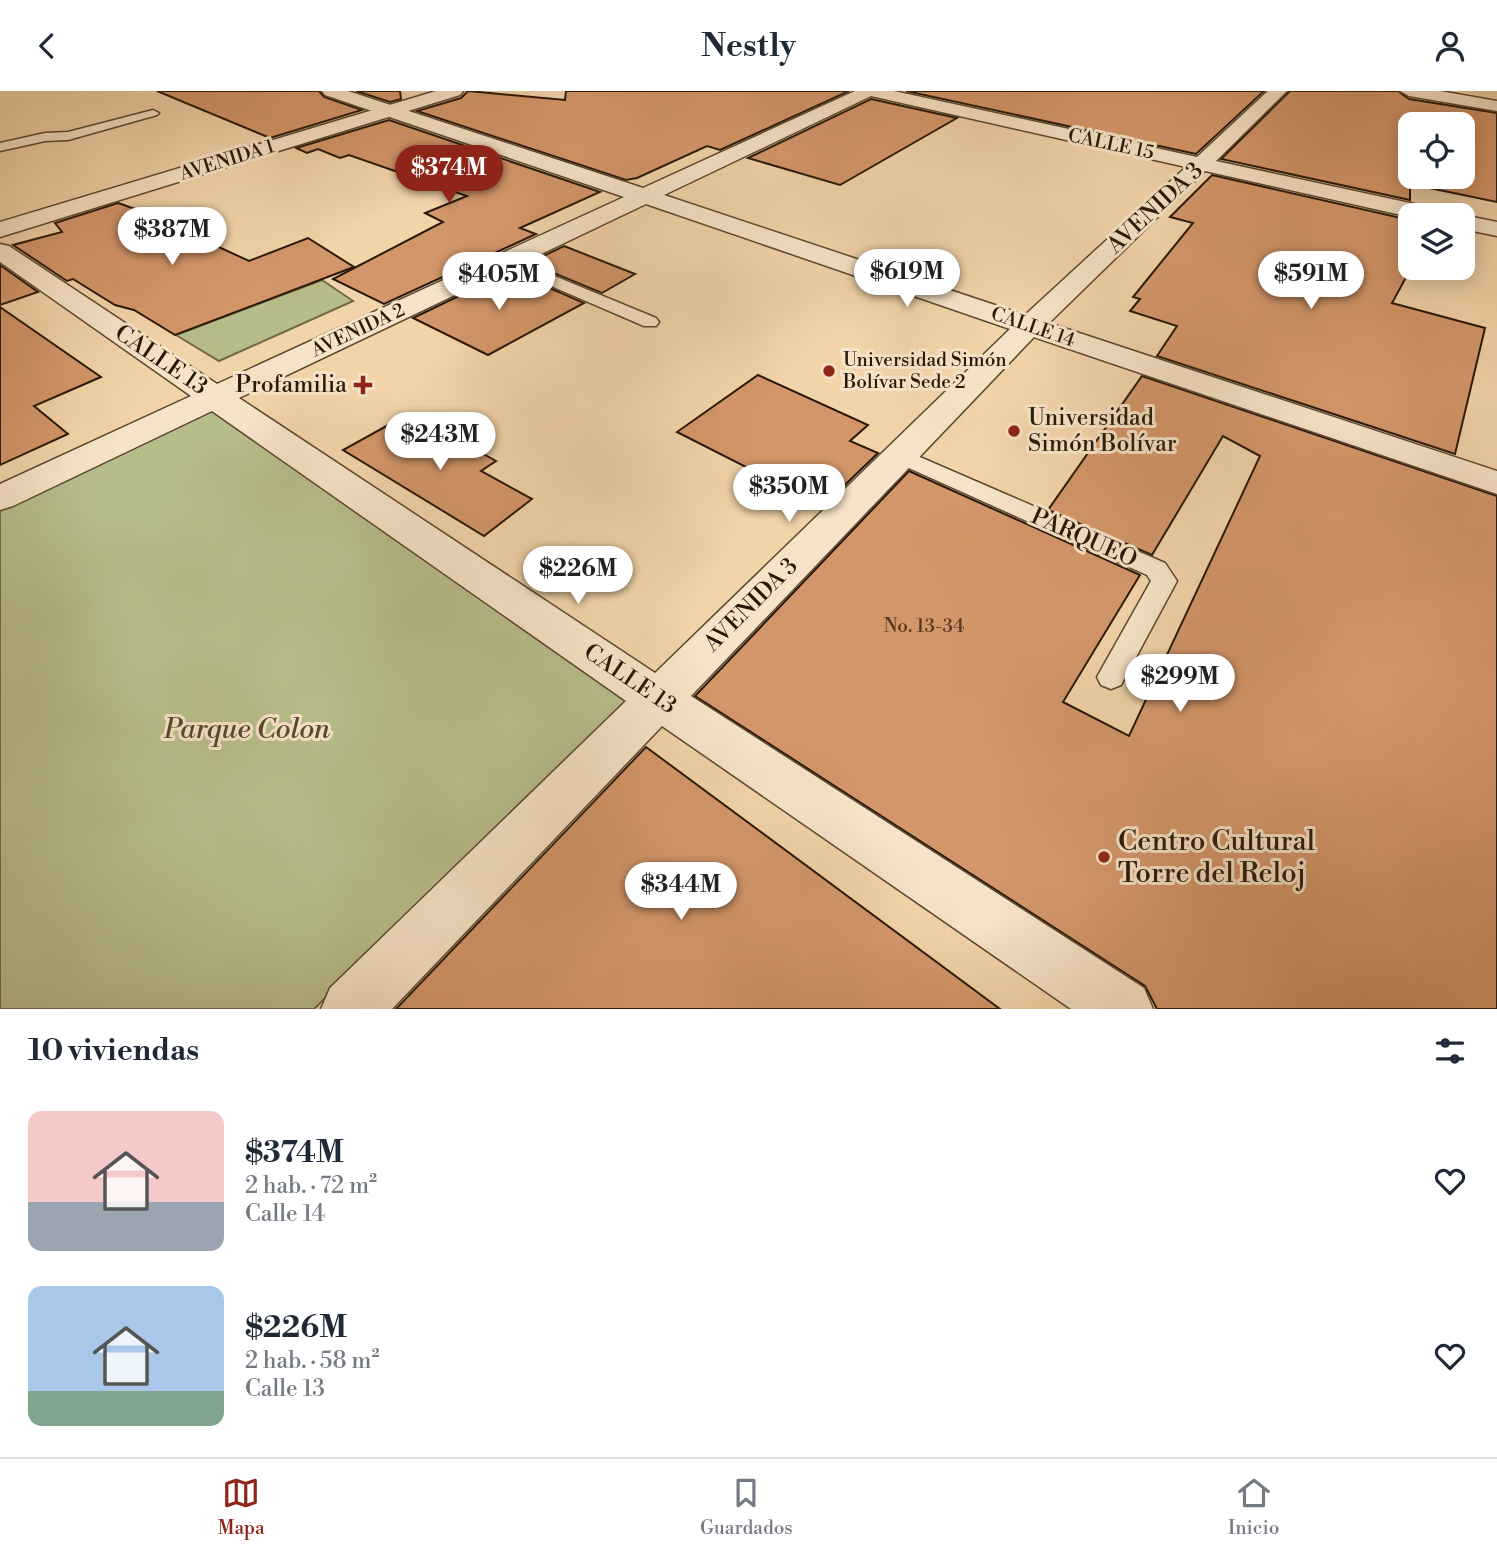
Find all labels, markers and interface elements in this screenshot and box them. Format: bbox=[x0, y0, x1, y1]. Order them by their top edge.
text: Nestly bbox=[701, 26, 796, 66]
icon: back bbox=[28, 27, 66, 65]
icon: person bbox=[1431, 27, 1469, 65]
map controls bbox=[1398, 112, 1475, 280]
button: locate bbox=[1398, 112, 1475, 189]
street label: CALLE 15 bbox=[1066, 123, 1156, 165]
street label: AVENIDA 1 bbox=[176, 134, 277, 186]
pin: $374M bbox=[400, 145, 498, 205]
text: $374M bbox=[411, 154, 487, 182]
street label: AVENIDA 3 bbox=[1100, 156, 1209, 260]
button: layers bbox=[1398, 203, 1475, 280]
pin: $387M bbox=[123, 207, 221, 267]
text: $387M bbox=[134, 216, 210, 244]
pin: $619M bbox=[858, 249, 956, 309]
pin: $591M bbox=[1262, 251, 1360, 311]
pin: $405M bbox=[450, 253, 548, 312]
text: $619M bbox=[870, 258, 944, 286]
text: $591M bbox=[1274, 260, 1348, 288]
text: $405M bbox=[458, 261, 540, 289]
street label: AVENIDA 2 bbox=[306, 298, 409, 363]
street label: CALLE 14 bbox=[988, 301, 1078, 353]
street label: CALLE 13 bbox=[109, 319, 213, 401]
place label: Universidad Simón Bolívar Sede 2 bbox=[842, 348, 1007, 394]
marker: Universidad Simón Bolívar Sede 2 bbox=[821, 363, 837, 379]
place label: Profamilia bbox=[235, 371, 347, 399]
marker: Profamilia bbox=[353, 375, 373, 395]
place label: Universidad Simón Bolívar bbox=[1028, 404, 1177, 458]
pin: $243M bbox=[391, 413, 489, 472]
text: $243M bbox=[401, 421, 479, 449]
marker: Universidad Simón Bolívar bbox=[1006, 423, 1022, 439]
pin: $350M bbox=[740, 465, 838, 524]
text: $350M bbox=[749, 473, 829, 501]
street label: PARQUEO bbox=[1027, 502, 1141, 574]
pin: $226M bbox=[529, 547, 627, 606]
street label: AVENIDA 3 bbox=[698, 552, 804, 658]
text: $226M bbox=[539, 555, 617, 583]
house number: No. 13-34 bbox=[883, 614, 965, 638]
street label: CALLE 13 bbox=[578, 638, 682, 720]
pin: $299M bbox=[1131, 655, 1229, 714]
text: $299M bbox=[1141, 663, 1219, 691]
park label: Parque Colon bbox=[163, 712, 330, 747]
place label: Centro Cultural Torre del Reloj bbox=[1118, 824, 1315, 891]
marker: Centro Cultural Torre del Reloj bbox=[1096, 849, 1112, 865]
pin: $344M bbox=[632, 863, 730, 922]
text: $344M bbox=[641, 871, 721, 899]
text: 10 viviendas bbox=[28, 1032, 199, 1070]
icon: filters bbox=[1431, 1032, 1469, 1070]
text: $374M bbox=[245, 1134, 344, 1172]
icon: home bbox=[84, 1139, 168, 1223]
icon: heart bbox=[1431, 1162, 1469, 1200]
text: 2 hab. · 72 m² bbox=[245, 1172, 377, 1200]
text: Calle 14 bbox=[245, 1200, 325, 1228]
text: $226M bbox=[245, 1309, 347, 1347]
icon: home bbox=[84, 1314, 168, 1398]
icon: heart bbox=[1431, 1337, 1469, 1375]
text: 2 hab. · 58 m² bbox=[245, 1347, 380, 1375]
text: Calle 13 bbox=[245, 1375, 325, 1403]
tab: Mapa bbox=[218, 1474, 265, 1540]
tab: Guardados bbox=[700, 1474, 793, 1540]
tab: Inicio bbox=[1228, 1474, 1279, 1540]

